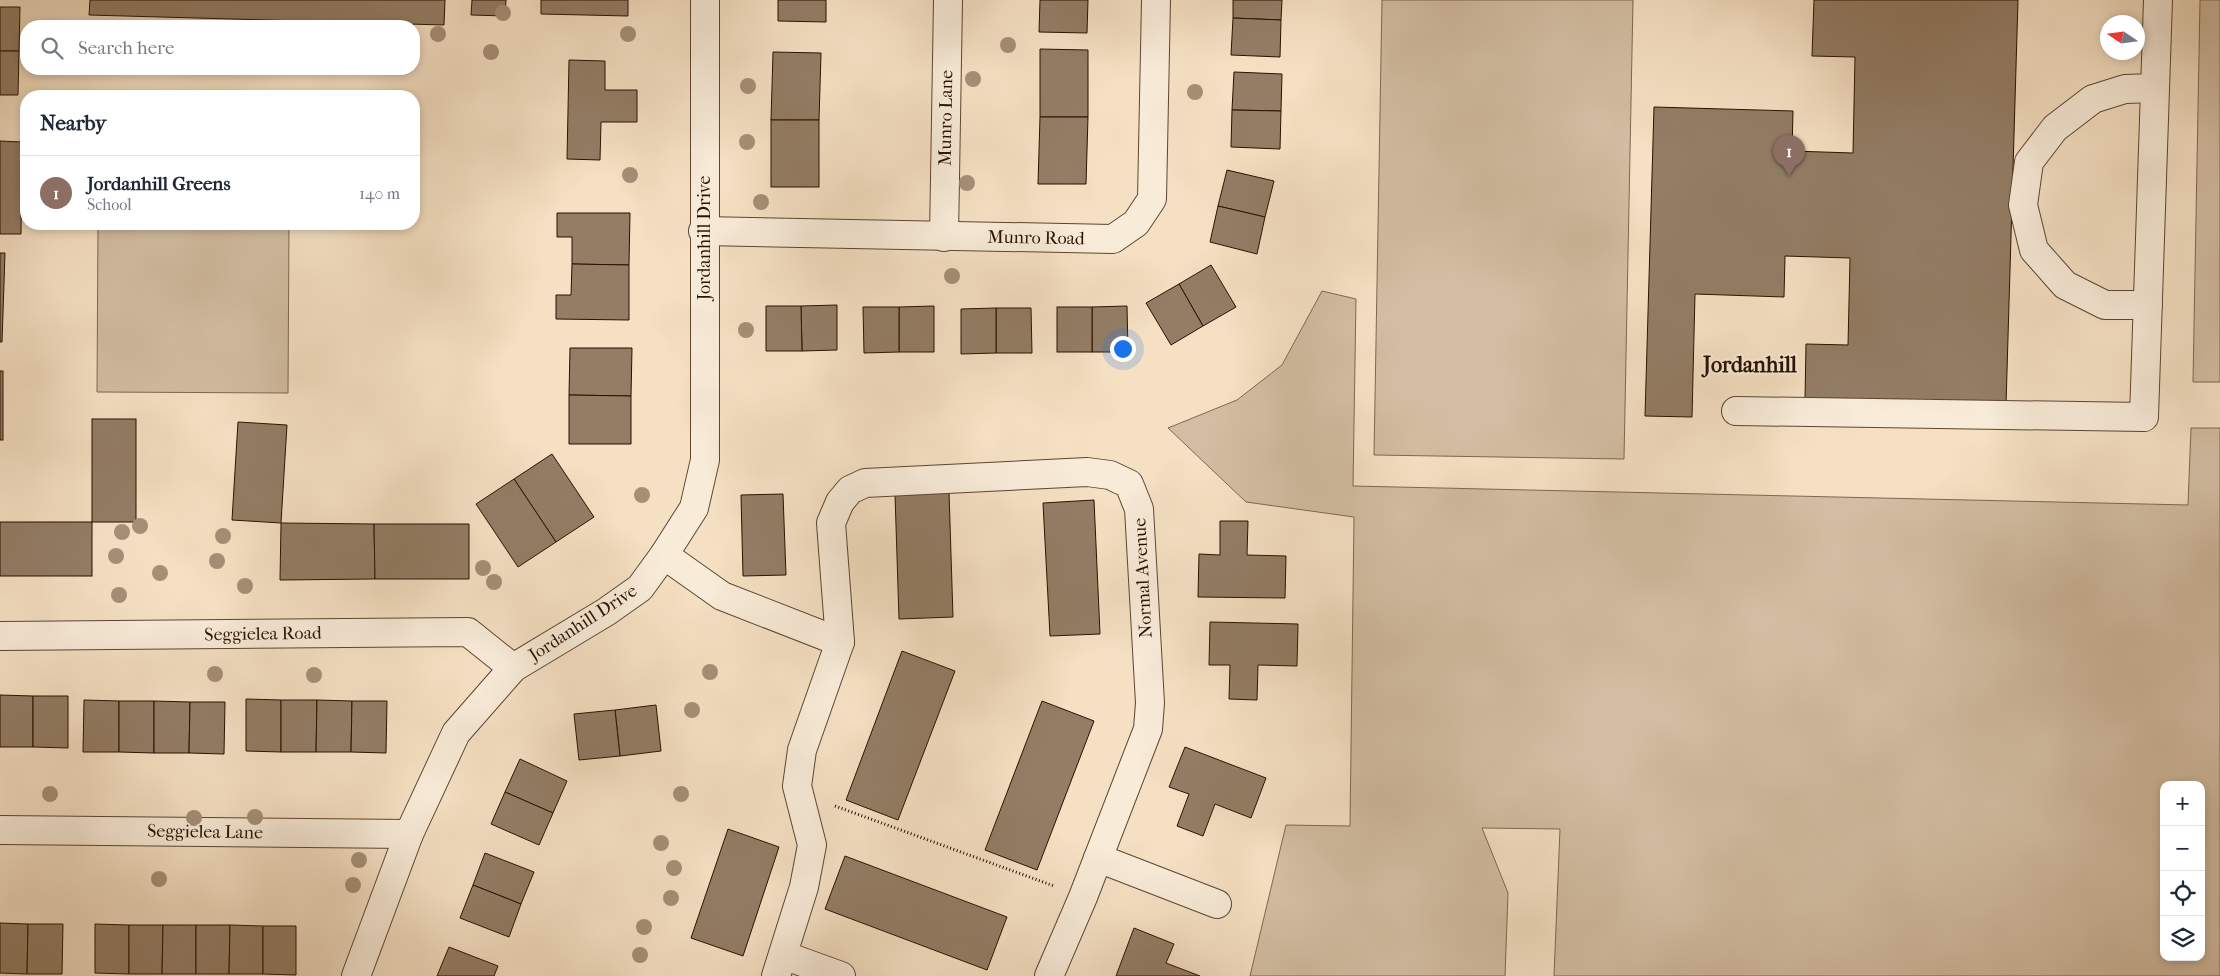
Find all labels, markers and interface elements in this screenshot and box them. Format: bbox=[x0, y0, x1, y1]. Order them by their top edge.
north arrow bbox=[2100, 15, 2145, 60]
search box bbox=[20, 20, 420, 75]
icon: search bbox=[38, 34, 66, 62]
text: Search here bbox=[78, 37, 174, 59]
street label: Munro Lane bbox=[935, 70, 957, 166]
text: Nearby bbox=[40, 111, 106, 135]
pin: 1 bbox=[1773, 135, 1805, 176]
text: Jordanhill Greens bbox=[87, 173, 230, 195]
street label: Jordanhill Drive bbox=[694, 176, 715, 302]
text: 1 bbox=[53, 184, 59, 203]
text: 140 m bbox=[359, 184, 400, 203]
text: School bbox=[87, 195, 132, 214]
street label: Munro Road bbox=[987, 227, 1085, 249]
your location bbox=[1110, 336, 1136, 362]
district label: Jordanhill bbox=[1701, 352, 1798, 378]
street label: Normal Avenue bbox=[1129, 517, 1157, 639]
street label: Jordanhill Drive bbox=[523, 580, 641, 667]
street label: Seggielea Road bbox=[204, 622, 322, 646]
map controls bbox=[2160, 781, 2205, 961]
button: + bbox=[2160, 781, 2205, 826]
street label: Seggielea Lane bbox=[147, 820, 263, 844]
button: − bbox=[2160, 826, 2205, 871]
button: locate bbox=[2160, 871, 2205, 916]
button: layers bbox=[2160, 916, 2205, 961]

